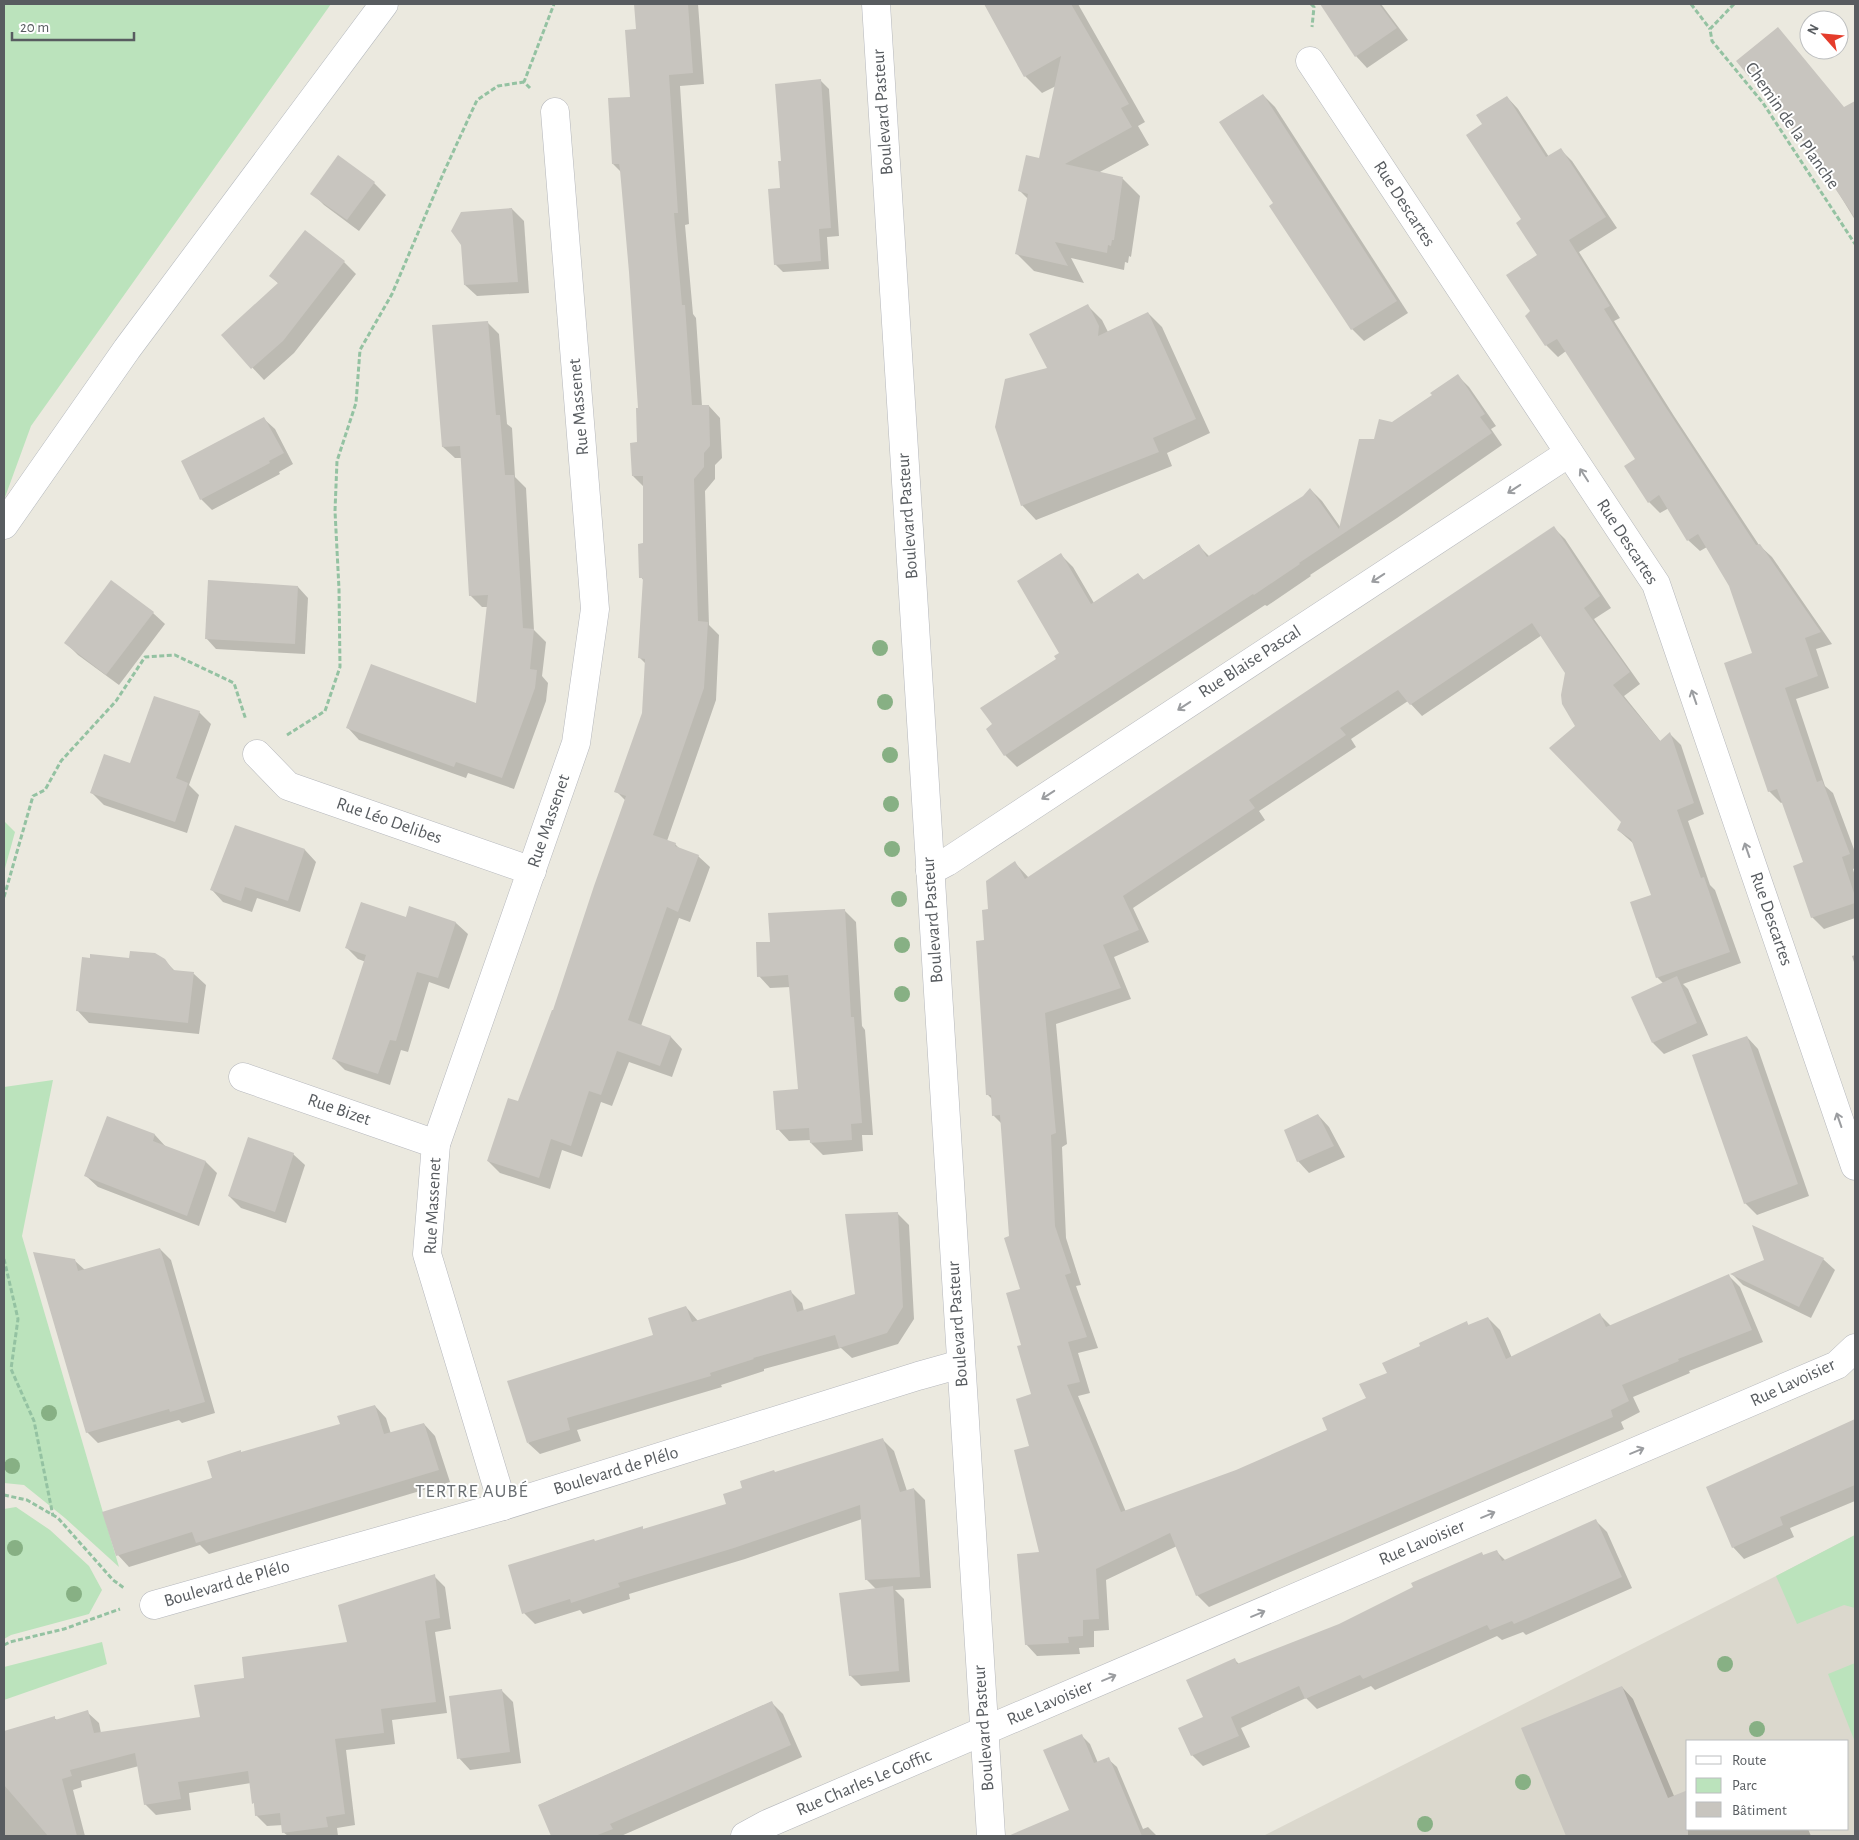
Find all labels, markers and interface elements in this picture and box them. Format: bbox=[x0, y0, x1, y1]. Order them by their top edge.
scale bar bbox=[12, 10, 135, 42]
north arrow bbox=[1799, 10, 1849, 60]
text: 20 m bbox=[20, 20, 49, 35]
text: N bbox=[1805, 22, 1822, 37]
street label: Boulevard Pasteur bbox=[870, 48, 896, 176]
street label: Chemin de la Planche bbox=[1742, 59, 1842, 193]
street label: Rue Descartes bbox=[1370, 158, 1438, 250]
street label: Rue Massenet bbox=[566, 357, 592, 456]
street label: Boulevard Pasteur bbox=[895, 452, 921, 580]
one-way arrow bbox=[1578, 468, 1589, 482]
one-way arrow bbox=[1507, 484, 1521, 494]
street label: Rue Descartes bbox=[1593, 496, 1661, 588]
one-way arrow bbox=[1371, 573, 1385, 584]
street label: Rue Blaise Pascal bbox=[1196, 622, 1304, 702]
one-way arrow bbox=[1689, 689, 1699, 705]
one-way arrow bbox=[1177, 701, 1191, 711]
street label: Rue Massenet bbox=[525, 772, 573, 870]
one-way arrow bbox=[1041, 790, 1055, 800]
street label: Rue Léo Delibes bbox=[334, 795, 444, 847]
one-way arrow bbox=[1742, 843, 1751, 859]
street label: Boulevard Pasteur bbox=[920, 856, 946, 984]
street label: Rue Descartes bbox=[1747, 870, 1795, 968]
street label: Rue Bizet bbox=[305, 1091, 373, 1129]
one-way arrow bbox=[1834, 1112, 1844, 1128]
street label: Rue Massenet bbox=[421, 1157, 445, 1255]
street label: Boulevard Pasteur bbox=[945, 1260, 971, 1388]
street label: Rue Lavoisier bbox=[1748, 1355, 1838, 1410]
street label: Boulevard de Plélo bbox=[551, 1443, 681, 1499]
one-way arrow bbox=[1629, 1446, 1645, 1455]
district label: TERTRE AUBÉ bbox=[415, 1480, 529, 1501]
one-way arrow bbox=[1480, 1510, 1495, 1520]
street label: Rue Lavoisier bbox=[1376, 1517, 1468, 1569]
street label: Boulevard de Plélo bbox=[162, 1557, 292, 1611]
one-way arrow bbox=[1250, 1608, 1265, 1618]
street label: Boulevard Pasteur bbox=[971, 1664, 997, 1792]
one-way arrow bbox=[1101, 1672, 1116, 1682]
street label: Rue Lavoisier bbox=[1004, 1677, 1096, 1729]
legend bbox=[1686, 1740, 1849, 1830]
street label: Rue Charles Le Goffic bbox=[794, 1746, 934, 1820]
text: Route bbox=[1732, 1753, 1766, 1768]
text: Parc bbox=[1732, 1778, 1757, 1793]
text: Bâtiment bbox=[1732, 1803, 1787, 1818]

